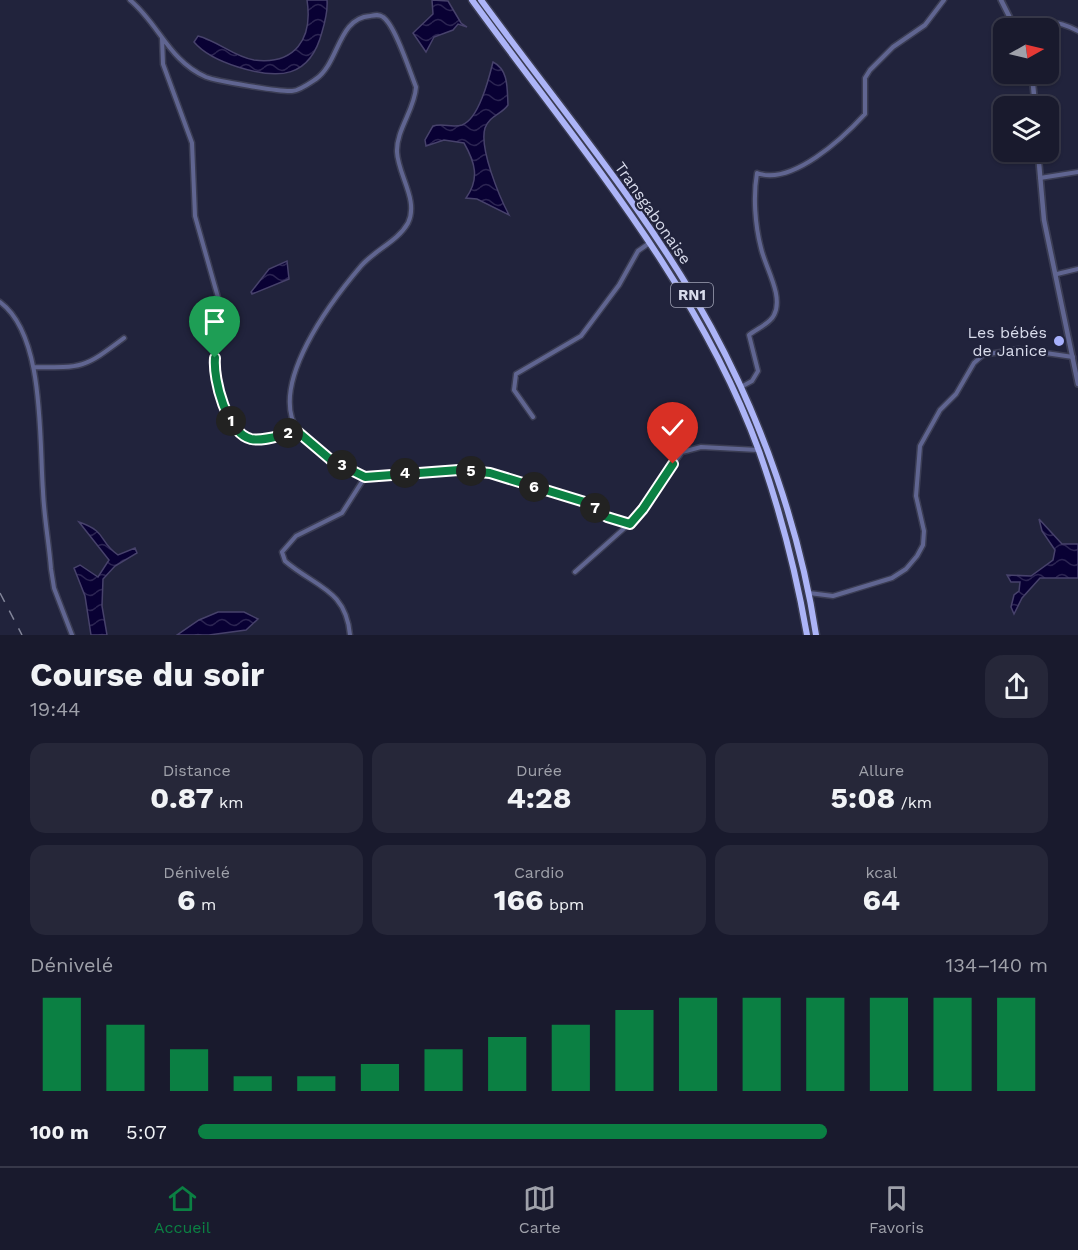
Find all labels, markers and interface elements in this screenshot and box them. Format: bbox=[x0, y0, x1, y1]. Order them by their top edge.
north arrow bbox=[993, 18, 1059, 84]
map controls bbox=[993, 18, 1059, 162]
button: layers bbox=[993, 96, 1059, 162]
street label: Transgabonaise bbox=[611, 158, 695, 268]
road number: RN1 bbox=[671, 283, 713, 307]
pin bbox=[189, 296, 240, 358]
icon: arrive bbox=[198, 305, 231, 338]
place label: Les bébés de Janice bbox=[968, 323, 1047, 360]
marker: Les bébés de Janice bbox=[1052, 334, 1066, 348]
pin bbox=[647, 402, 698, 464]
pin: 1 bbox=[216, 406, 246, 436]
text: 1 bbox=[228, 411, 234, 430]
icon: check bbox=[656, 411, 689, 444]
pin: 2 bbox=[273, 418, 303, 448]
text: 2 bbox=[283, 423, 293, 442]
pin: 3 bbox=[327, 450, 357, 480]
text: 3 bbox=[337, 455, 347, 474]
pin: 5 bbox=[456, 456, 486, 486]
pin: 4 bbox=[390, 458, 420, 488]
text: 5 bbox=[466, 461, 476, 480]
text: 4 bbox=[400, 463, 410, 482]
pin: 6 bbox=[519, 472, 549, 502]
text: 6 bbox=[529, 477, 539, 496]
pin: 7 bbox=[580, 493, 610, 523]
text: 7 bbox=[590, 498, 600, 517]
text: Course du soir bbox=[30, 655, 264, 694]
button: share bbox=[985, 655, 1048, 718]
text: 19:44 bbox=[30, 697, 81, 721]
text: Distance bbox=[163, 761, 231, 780]
text: Durée bbox=[516, 761, 562, 780]
text: Allure bbox=[858, 761, 904, 780]
text: 0.87 bbox=[150, 780, 214, 815]
text: 4:28 bbox=[506, 780, 572, 815]
text: 5:08 bbox=[831, 780, 895, 815]
text: km bbox=[214, 793, 243, 812]
text: /km bbox=[895, 793, 932, 812]
text: Dénivelé bbox=[163, 863, 230, 882]
text: Cardio bbox=[514, 863, 564, 882]
text: kcal bbox=[865, 863, 897, 882]
text: 6 bbox=[177, 882, 196, 917]
text: 166 bbox=[494, 882, 544, 917]
text: 64 bbox=[862, 882, 900, 917]
text: m bbox=[196, 895, 216, 914]
text: bpm bbox=[544, 895, 584, 914]
text: Dénivelé bbox=[30, 953, 113, 977]
text: 134–140 m bbox=[946, 953, 1048, 977]
text: 100 m bbox=[30, 1120, 89, 1144]
text: 5:07 bbox=[126, 1120, 167, 1144]
tab: Accueil bbox=[154, 1182, 211, 1237]
tab: Carte bbox=[519, 1182, 561, 1237]
tab: Favoris bbox=[869, 1182, 924, 1237]

